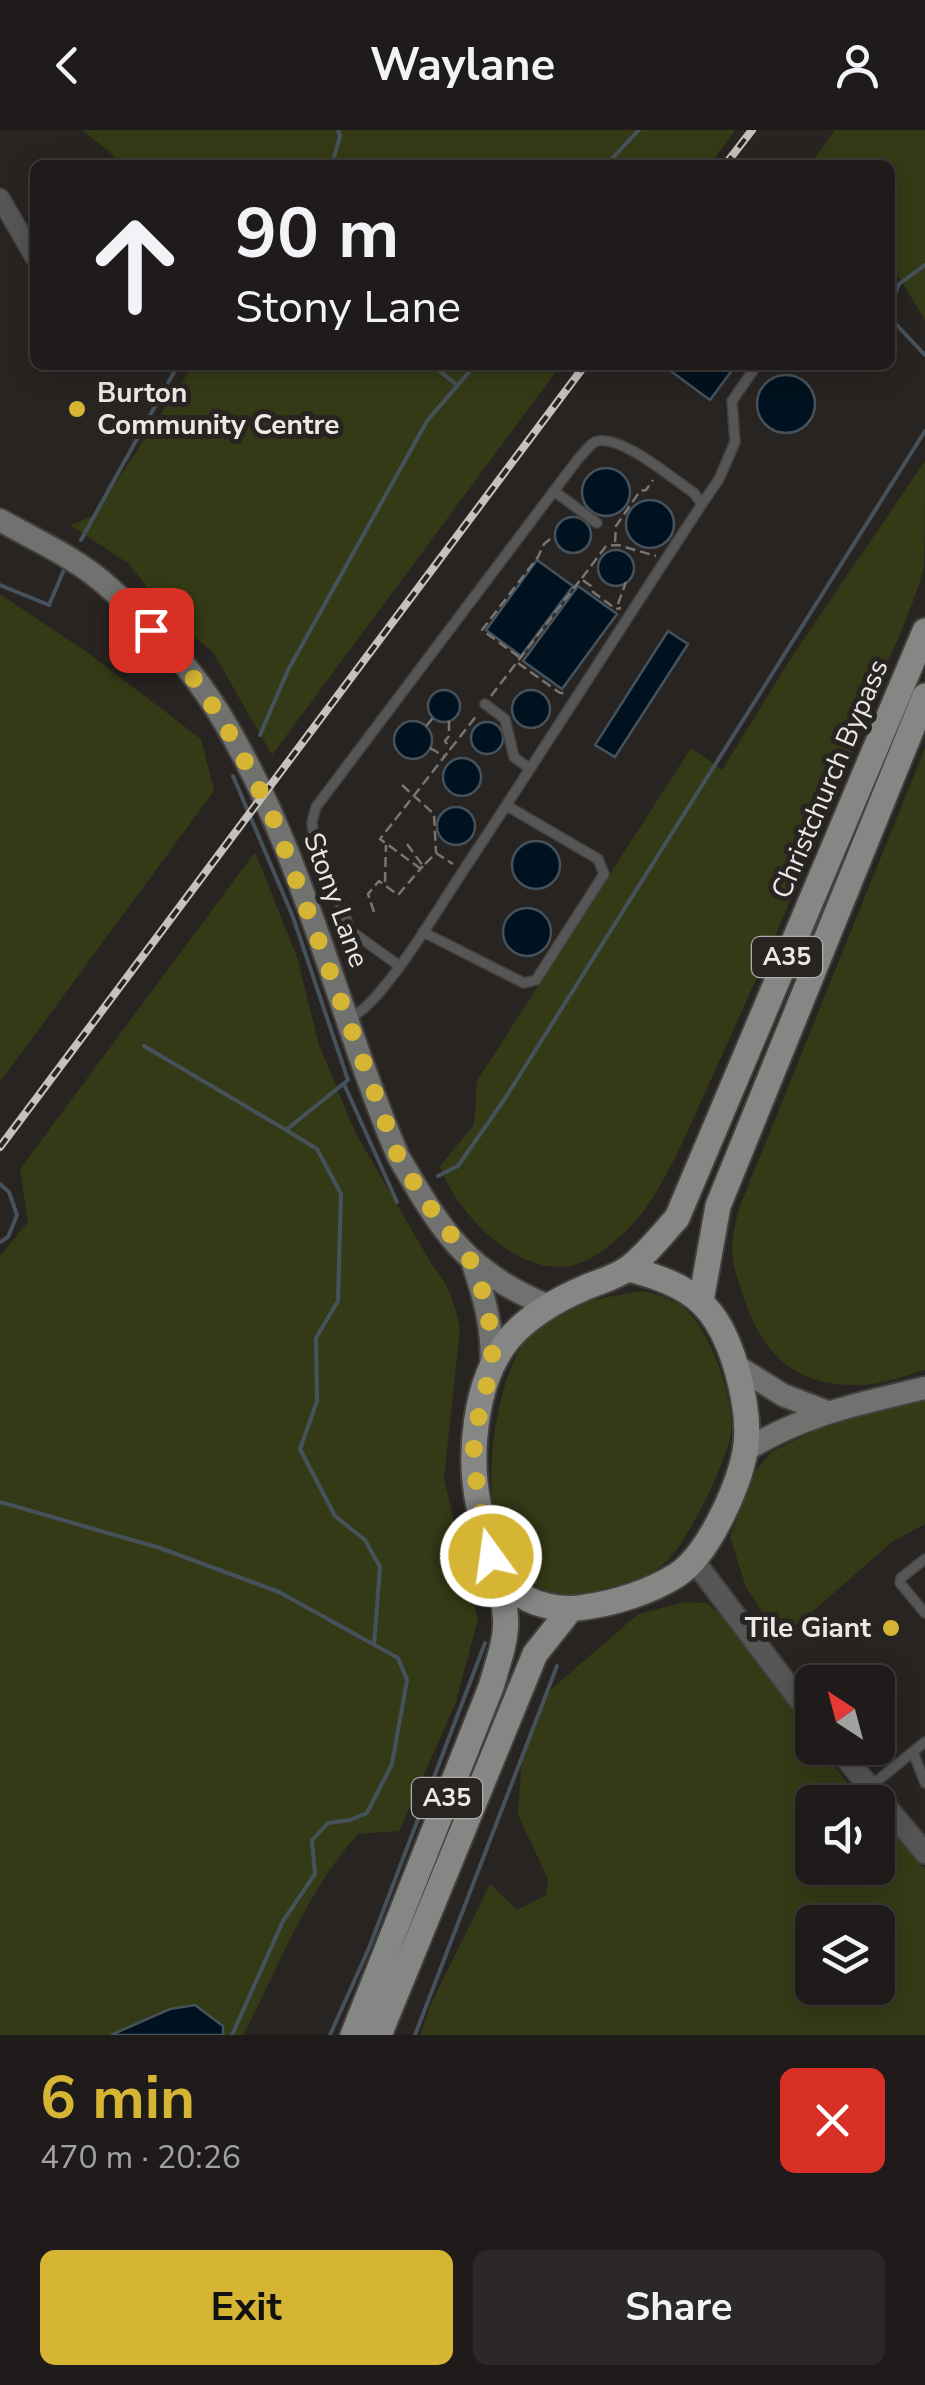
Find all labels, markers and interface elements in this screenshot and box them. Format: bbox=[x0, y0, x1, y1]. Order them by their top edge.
text: Waylane bbox=[370, 35, 555, 96]
icon: back bbox=[40, 38, 95, 93]
icon: person bbox=[830, 38, 885, 93]
text: 90 m bbox=[235, 186, 399, 282]
icon: ahead bbox=[70, 200, 200, 330]
text: Stony Lane bbox=[235, 277, 461, 338]
place label: Burton Community Centre bbox=[97, 374, 340, 444]
marker: Burton Community Centre bbox=[66, 398, 88, 420]
pin bbox=[109, 588, 194, 673]
icon: arrive bbox=[124, 603, 179, 658]
street label: Christchurch Bypass bbox=[762, 654, 898, 904]
street label: Stony Lane bbox=[294, 827, 378, 973]
road number: A35 bbox=[752, 937, 822, 977]
position arrow bbox=[439, 1504, 543, 1608]
place label: Tile Giant bbox=[745, 1609, 871, 1647]
marker: Tile Giant bbox=[880, 1617, 902, 1639]
north arrow bbox=[795, 1665, 895, 1765]
map controls bbox=[795, 1665, 895, 2005]
road number: A35 bbox=[412, 1778, 482, 1818]
button: sound bbox=[795, 1785, 895, 1885]
button: layers bbox=[795, 1905, 895, 2005]
text: 6 min bbox=[40, 2057, 195, 2139]
button: close bbox=[780, 2068, 885, 2173]
text: 470 m · 20:26 bbox=[40, 2136, 241, 2179]
button: Exit bbox=[40, 2250, 453, 2365]
button: Share bbox=[473, 2250, 885, 2365]

